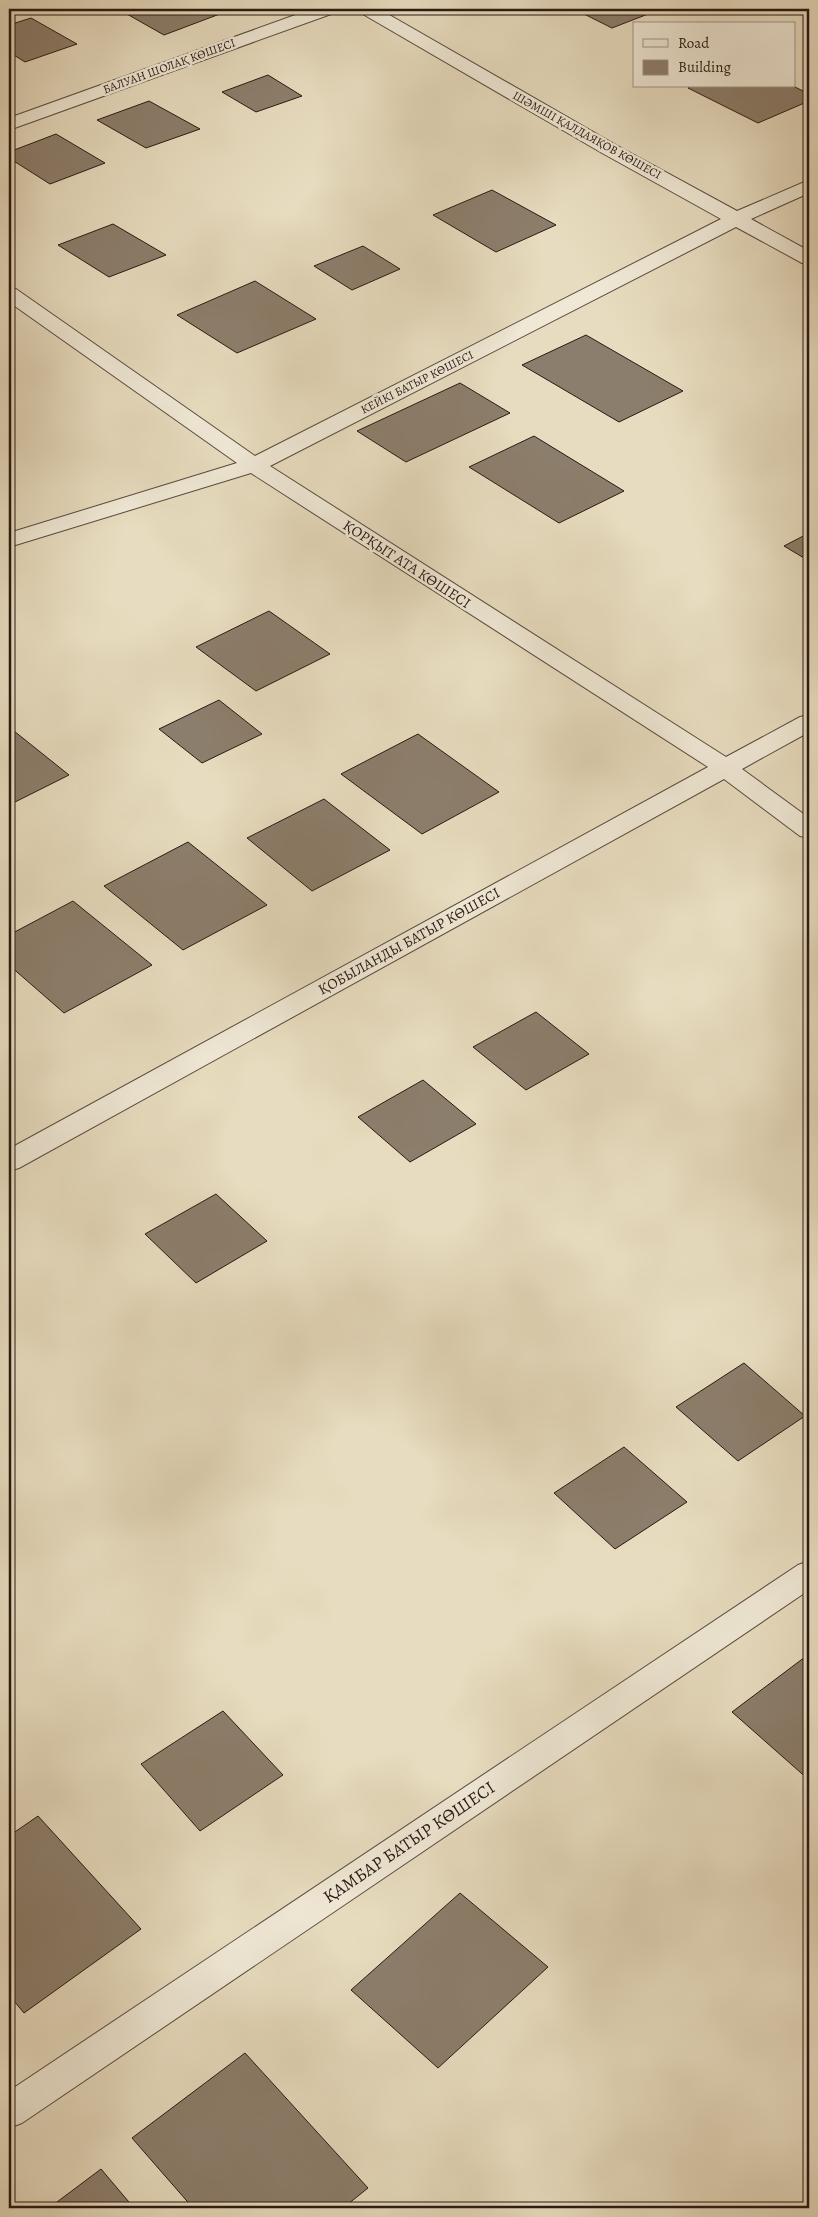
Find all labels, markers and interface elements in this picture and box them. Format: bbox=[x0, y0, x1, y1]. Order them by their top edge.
legend bbox=[633, 22, 796, 88]
text: Road bbox=[678, 33, 710, 53]
street label: БАЛУАН ШОЛАҚ КӨШЕСІ bbox=[101, 35, 237, 97]
text: Building bbox=[678, 57, 731, 77]
street label: ШӘМШІ ҚАЛДАЯҚОВ КӨШЕСІ bbox=[510, 87, 664, 183]
street label: КЕЙКІ БАТЫР КӨШЕСІ bbox=[358, 347, 476, 417]
street label: ҚОРҚЫТ АТА КӨШЕСІ bbox=[339, 515, 475, 613]
street label: ҚОБЫЛАНДЫ БАТЫР КӨШЕСІ bbox=[315, 883, 503, 999]
street label: ҚАМБАР БАТЫР КӨШЕСІ bbox=[319, 1776, 499, 1908]

